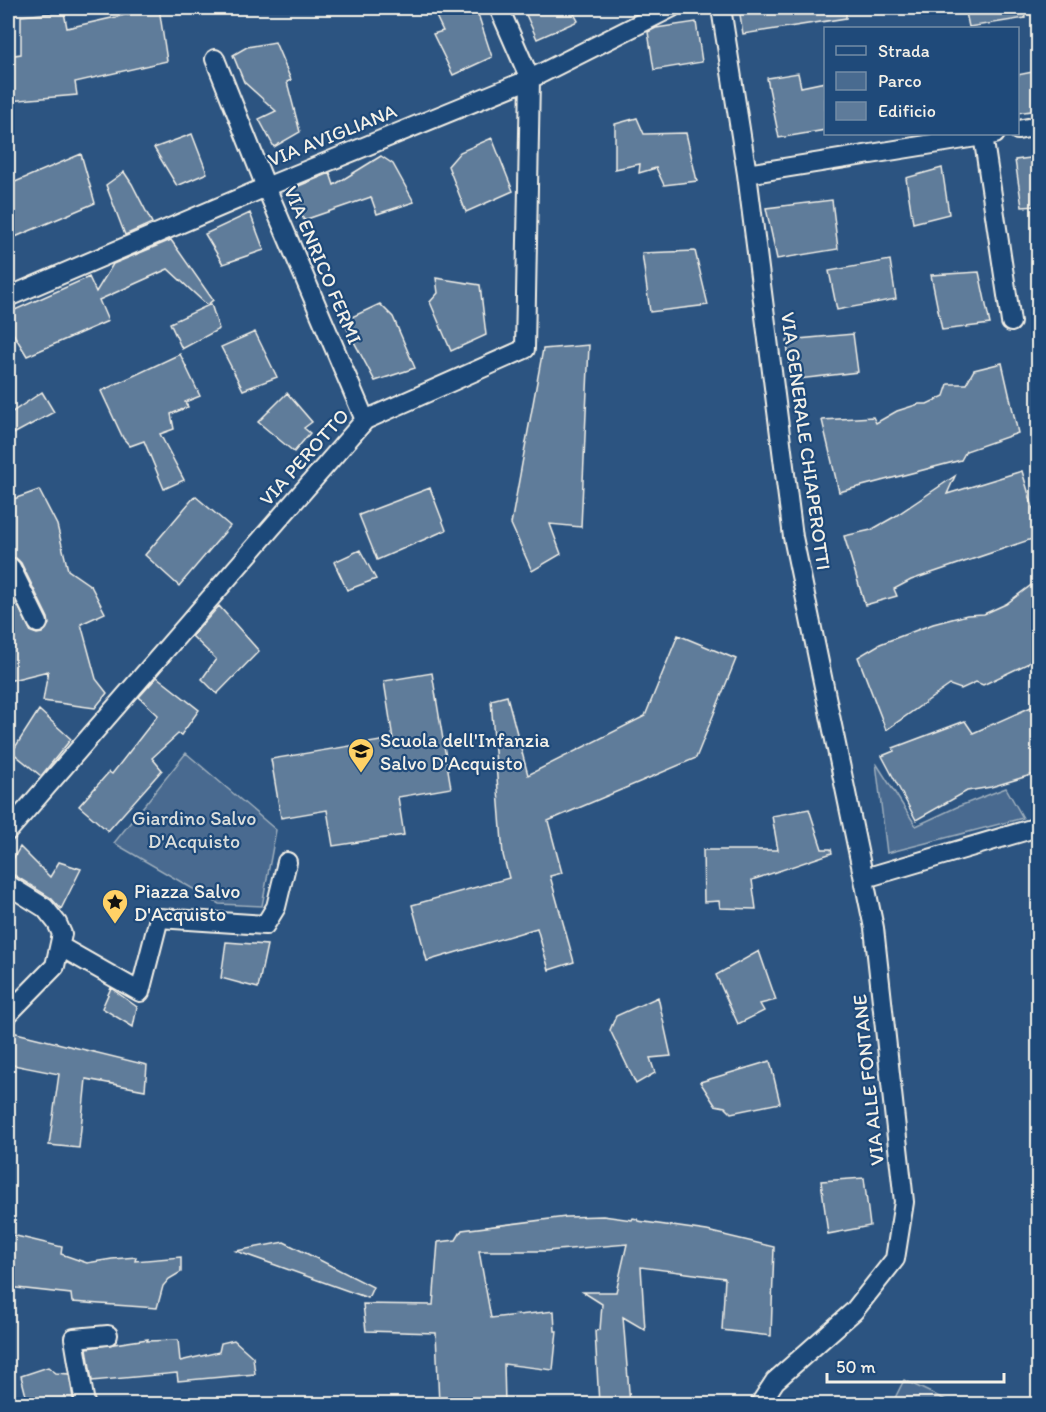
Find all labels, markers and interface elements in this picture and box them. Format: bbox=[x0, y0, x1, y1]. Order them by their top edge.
legend bbox=[824, 27, 1019, 135]
text: Strada bbox=[878, 40, 930, 62]
text: Parco bbox=[878, 70, 922, 92]
street label: VIA AVIGLIANA bbox=[264, 98, 400, 172]
text: Edificio bbox=[878, 100, 936, 122]
street label: VIA ENRICO FERMI bbox=[279, 182, 367, 348]
street label: VIA GENERALE CHIAPEROTTI bbox=[776, 310, 836, 572]
street label: VIA PEROTTO bbox=[254, 403, 354, 511]
place label: Scuola dell'Infanzia Salvo D'Acquisto bbox=[380, 728, 550, 775]
school or university icon: Scuola dell'Infanzia Salvo D'Acquisto bbox=[346, 736, 376, 774]
park label: Giardino Salvo D'Acquisto bbox=[132, 806, 256, 853]
place label: Piazza Salvo D'Acquisto bbox=[134, 879, 240, 926]
place icon: Piazza Salvo D'Acquisto bbox=[100, 887, 130, 925]
street label: VIA ALLE FONTANE bbox=[847, 993, 889, 1167]
scale bar bbox=[827, 1346, 1004, 1384]
text: 50 m bbox=[836, 1356, 876, 1378]

